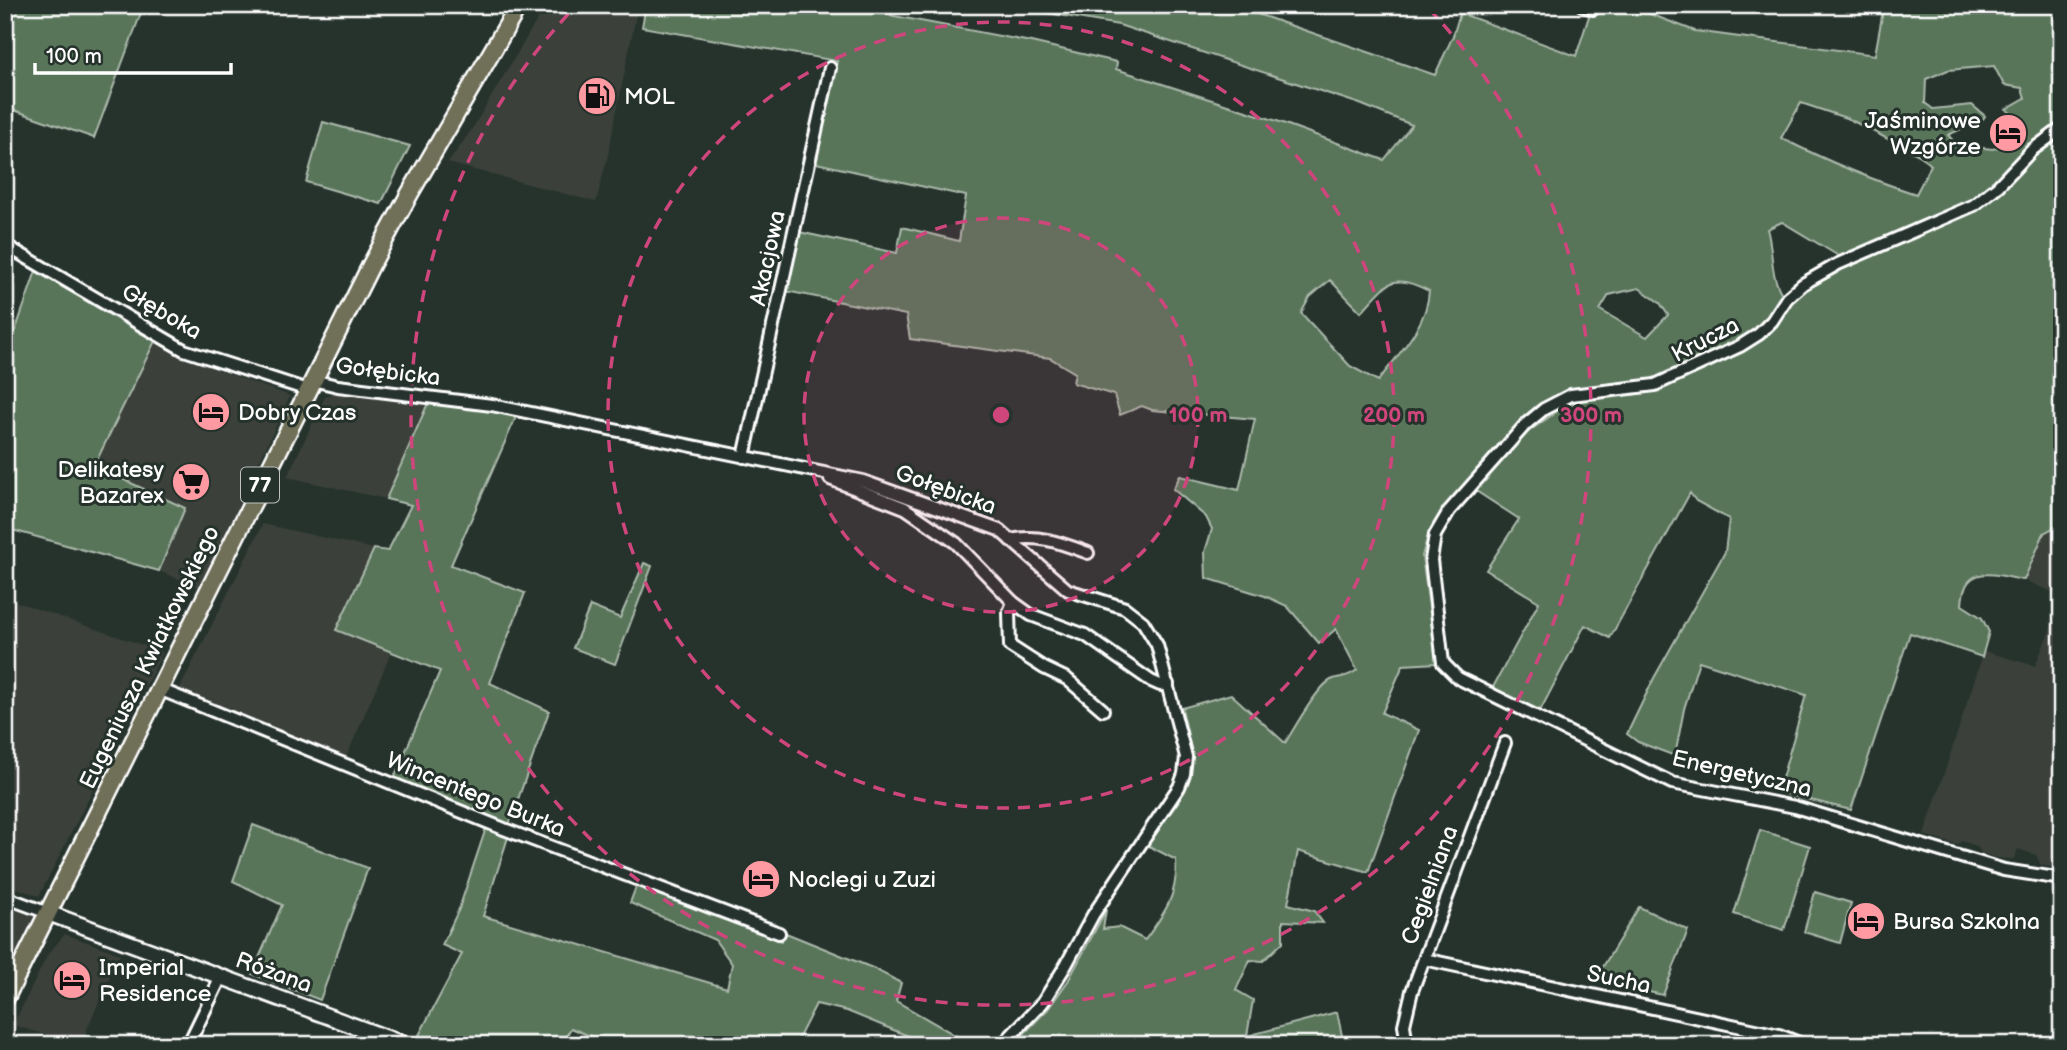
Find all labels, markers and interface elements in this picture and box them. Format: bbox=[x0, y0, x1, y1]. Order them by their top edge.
scale bar bbox=[35, 32, 231, 76]
text: 100 m bbox=[46, 44, 102, 69]
fuel station icon: MOL bbox=[576, 75, 618, 117]
place label: MOL bbox=[624, 83, 675, 111]
place label: Jaśminowe Wzgórze bbox=[1864, 107, 1981, 161]
hotel icon: Jaśminowe Wzgórze bbox=[1987, 112, 2029, 154]
street label: Akacjowa bbox=[744, 208, 792, 309]
street label: Głęboka bbox=[116, 278, 207, 346]
street label: Krucza bbox=[1667, 311, 1744, 369]
street label: Gołębicka bbox=[334, 352, 442, 392]
hotel icon: Dobry Czas bbox=[190, 391, 232, 433]
place label: Dobry Czas bbox=[238, 399, 357, 427]
centre of rings bbox=[989, 403, 1013, 427]
text: 100 m bbox=[1169, 403, 1227, 428]
text: 200 m bbox=[1363, 403, 1425, 428]
text: 300 m bbox=[1560, 403, 1622, 428]
place label: Delikatesy Bazarex bbox=[58, 456, 165, 510]
street label: Gołębicka bbox=[891, 459, 1000, 521]
supermarket icon: Delikatesy Bazarex bbox=[170, 461, 212, 503]
road number: 77 bbox=[241, 468, 279, 503]
street label: Eugeniusza Kwiatkowskiego bbox=[74, 521, 226, 794]
street label: Energetyczna bbox=[1669, 744, 1814, 804]
street label: Wincentego Burka bbox=[382, 746, 569, 844]
street label: Cegielniana bbox=[1395, 822, 1464, 949]
hotel icon: Noclegi u Zuzi bbox=[740, 858, 782, 900]
place label: Noclegi u Zuzi bbox=[788, 866, 936, 894]
hotel icon: Bursa Szkolna bbox=[1845, 900, 1887, 942]
place label: Bursa Szkolna bbox=[1893, 908, 2040, 936]
street label: Różana bbox=[232, 946, 316, 1000]
place label: Imperial Residence bbox=[99, 954, 211, 1008]
hotel icon: Imperial Residence bbox=[51, 959, 93, 1001]
street label: Sucha bbox=[1584, 960, 1653, 1000]

